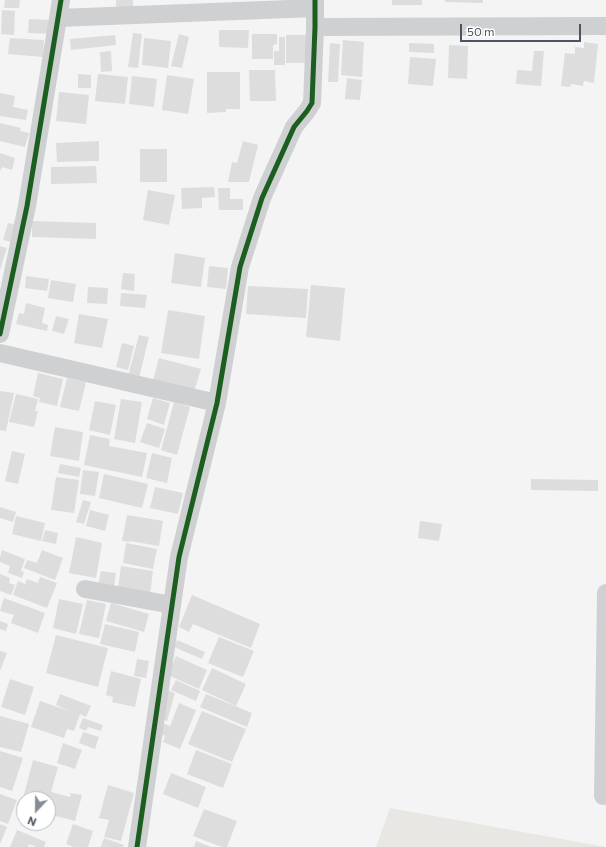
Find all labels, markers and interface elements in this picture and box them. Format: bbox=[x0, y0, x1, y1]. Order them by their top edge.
scale bar bbox=[462, 16, 583, 42]
text: 50 m bbox=[467, 24, 495, 38]
north arrow bbox=[16, 791, 56, 831]
text: N bbox=[25, 814, 38, 829]

